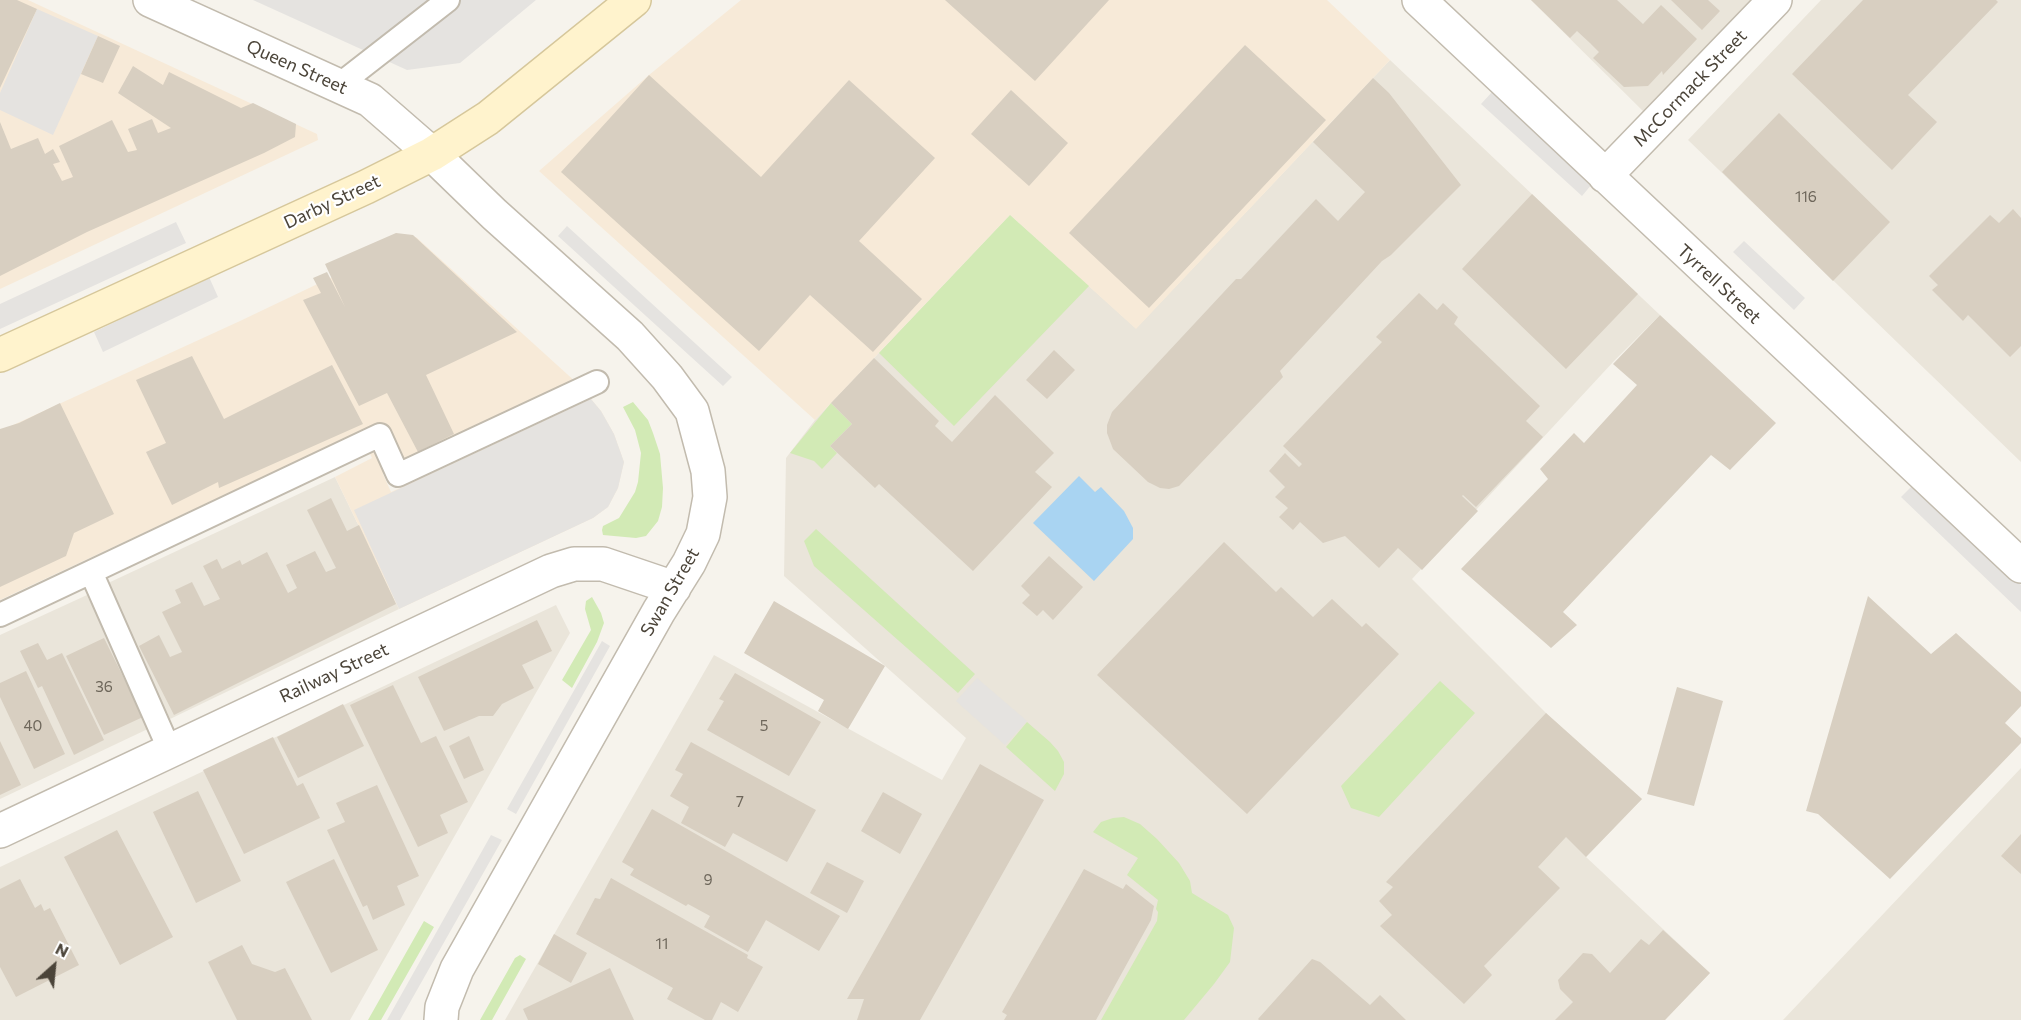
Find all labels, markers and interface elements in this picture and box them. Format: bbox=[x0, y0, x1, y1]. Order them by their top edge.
street label: McCormack Street bbox=[1629, 25, 1751, 151]
street label: Queen Street bbox=[243, 35, 351, 99]
street label: Darby Street bbox=[280, 170, 384, 234]
house number: 116 bbox=[1795, 188, 1817, 206]
street label: Tyrrell Street bbox=[1673, 240, 1765, 328]
street label: Swan Street bbox=[636, 544, 704, 640]
street label: Railway Street bbox=[276, 638, 392, 708]
house number: 36 bbox=[95, 678, 113, 696]
house number: 40 bbox=[24, 717, 42, 735]
house number: 5 bbox=[760, 717, 768, 735]
house number: 7 bbox=[736, 793, 744, 811]
house number: 9 bbox=[703, 871, 713, 889]
house number: 11 bbox=[656, 935, 668, 953]
north arrow bbox=[24, 936, 84, 996]
text: N bbox=[53, 938, 72, 961]

